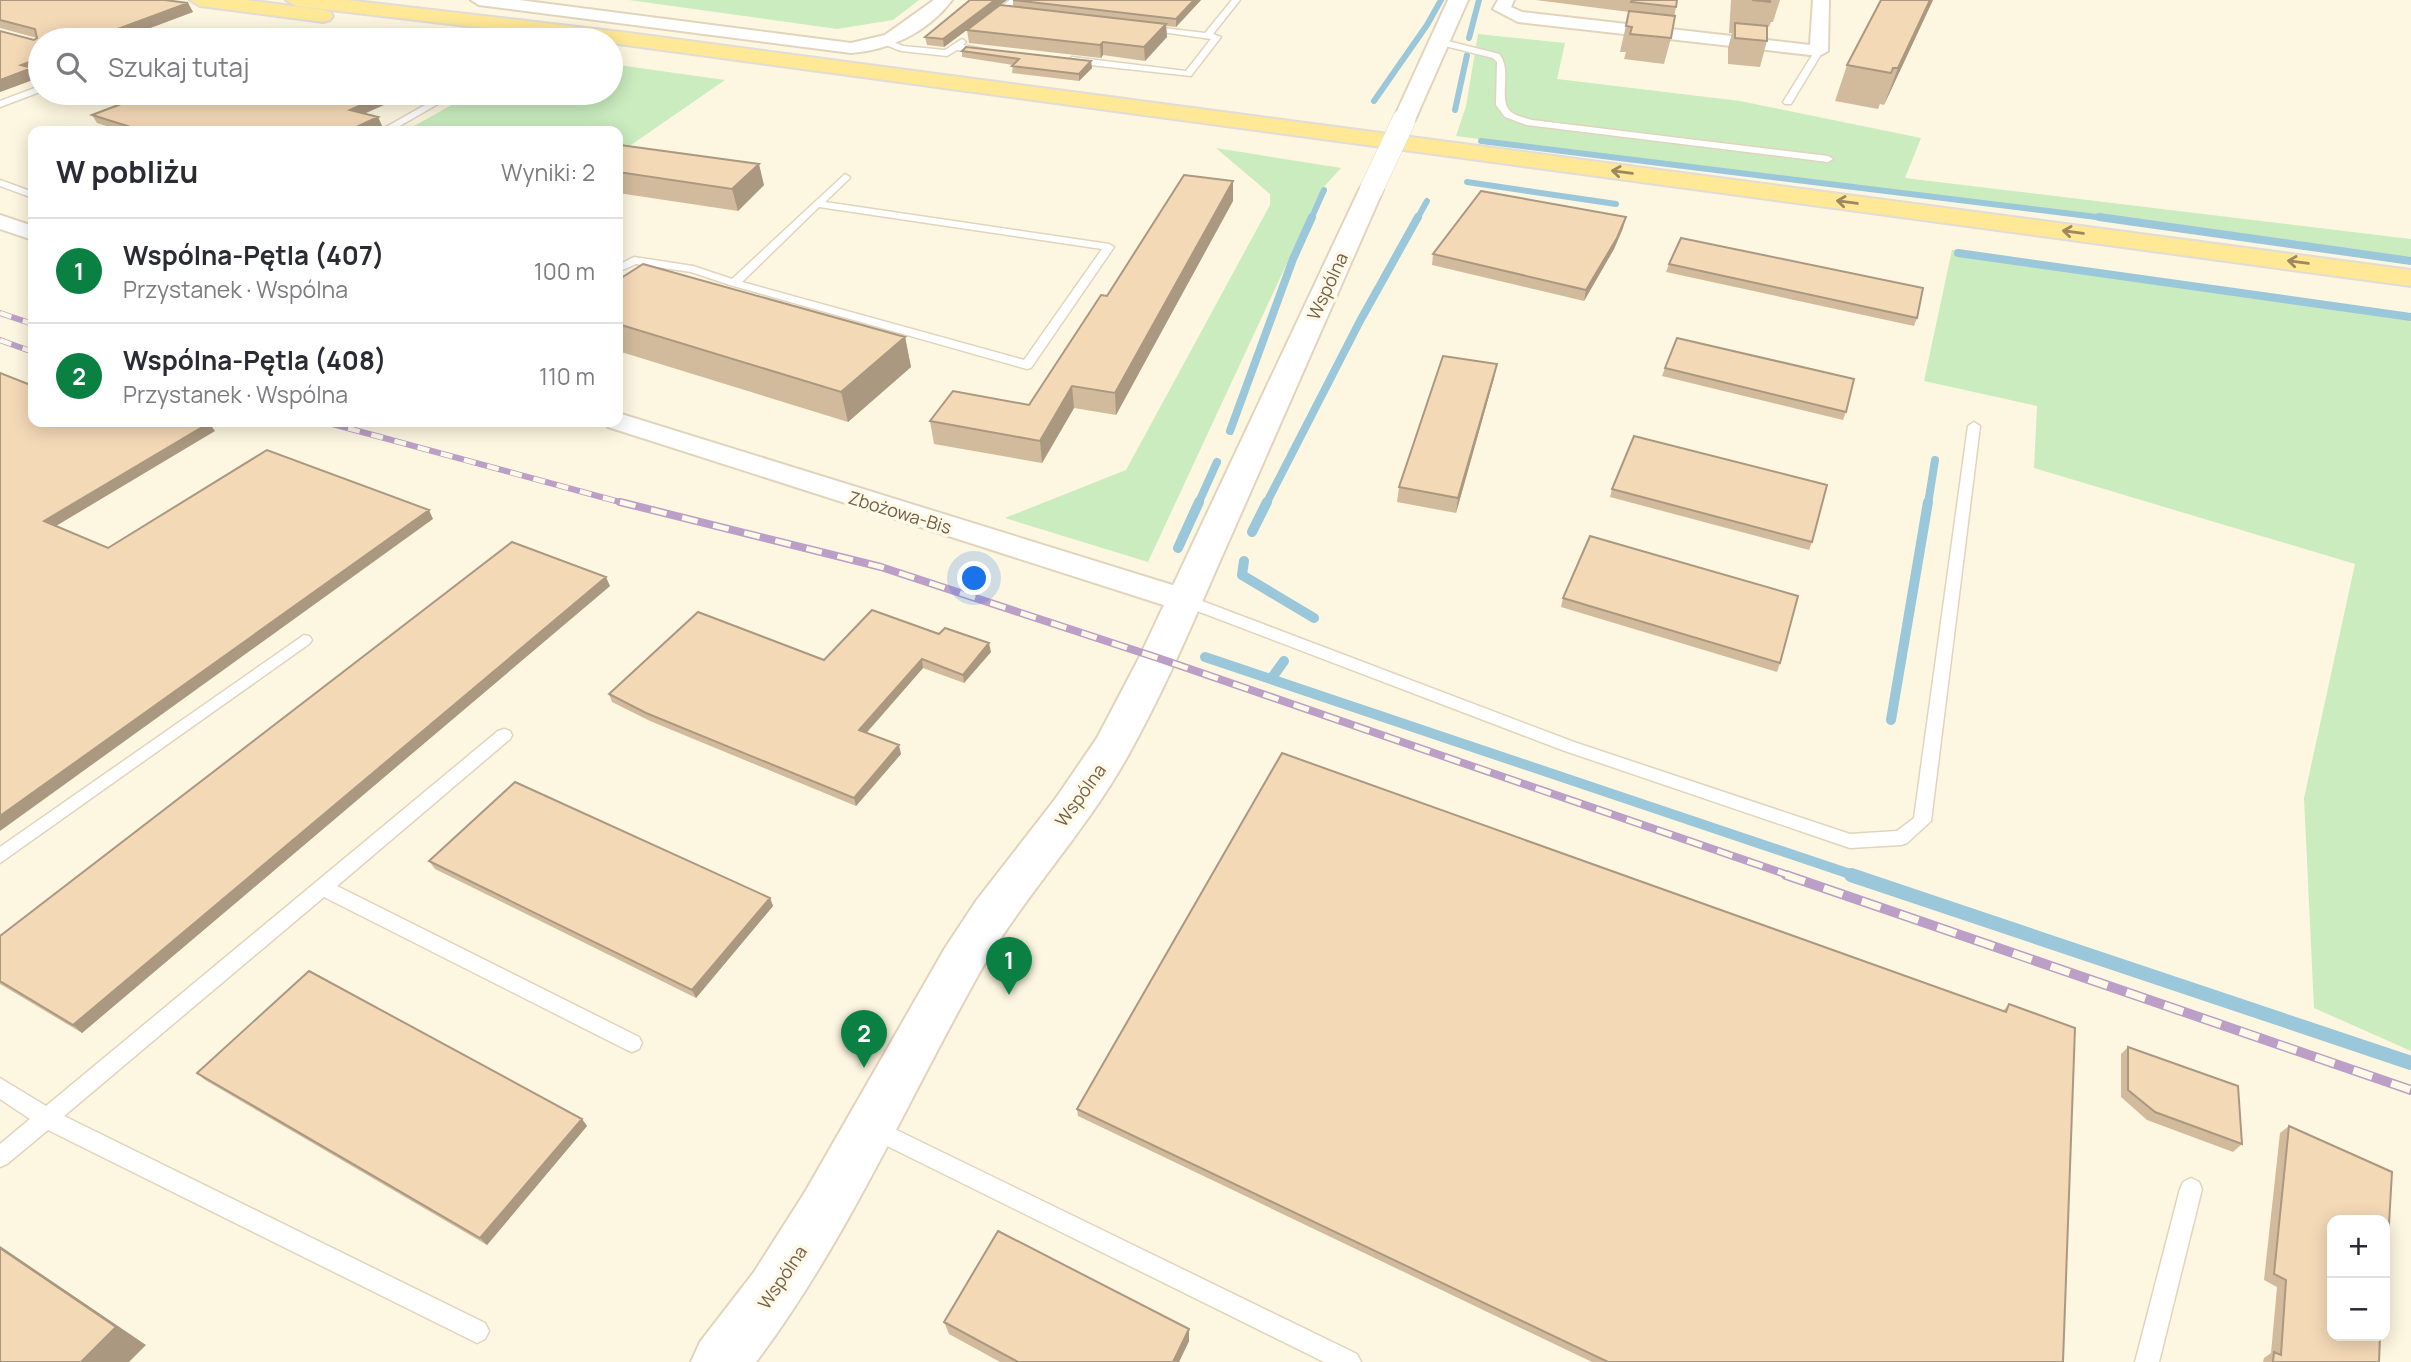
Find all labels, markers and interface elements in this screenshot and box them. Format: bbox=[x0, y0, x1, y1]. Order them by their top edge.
search box bbox=[28, 28, 623, 105]
icon: search bbox=[52, 48, 90, 86]
text: Szukaj tutaj bbox=[108, 49, 250, 85]
text: W pobliżu bbox=[56, 151, 198, 192]
text: Wyniki: 2 bbox=[501, 156, 595, 188]
one-way arrow bbox=[1611, 165, 1633, 178]
one-way arrow bbox=[1836, 195, 1859, 208]
one-way arrow bbox=[2062, 225, 2084, 238]
text: Wspólna-Pętla (407) bbox=[123, 237, 385, 273]
street label: Wspólna bbox=[1301, 248, 1353, 324]
text: 1 bbox=[74, 255, 84, 287]
text: 100 m bbox=[534, 255, 595, 287]
one-way arrow bbox=[2287, 256, 2310, 269]
text: Przystanek · Wspólna bbox=[123, 273, 348, 305]
text: Wspólna-Pętla (408) bbox=[123, 342, 387, 378]
text: 2 bbox=[72, 360, 86, 392]
text: 110 m bbox=[539, 360, 595, 392]
text: Przystanek · Wspólna bbox=[123, 378, 348, 410]
street label: Zbożowa-Bis bbox=[846, 485, 954, 539]
your location bbox=[957, 561, 991, 595]
street label: Wspólna bbox=[1049, 759, 1111, 831]
pin: 1 bbox=[986, 937, 1032, 995]
pin: 2 bbox=[841, 1010, 887, 1068]
map controls bbox=[2327, 1215, 2390, 1341]
button: + bbox=[2327, 1215, 2390, 1278]
street label: Wspólna bbox=[752, 1240, 812, 1314]
button: − bbox=[2327, 1278, 2390, 1341]

